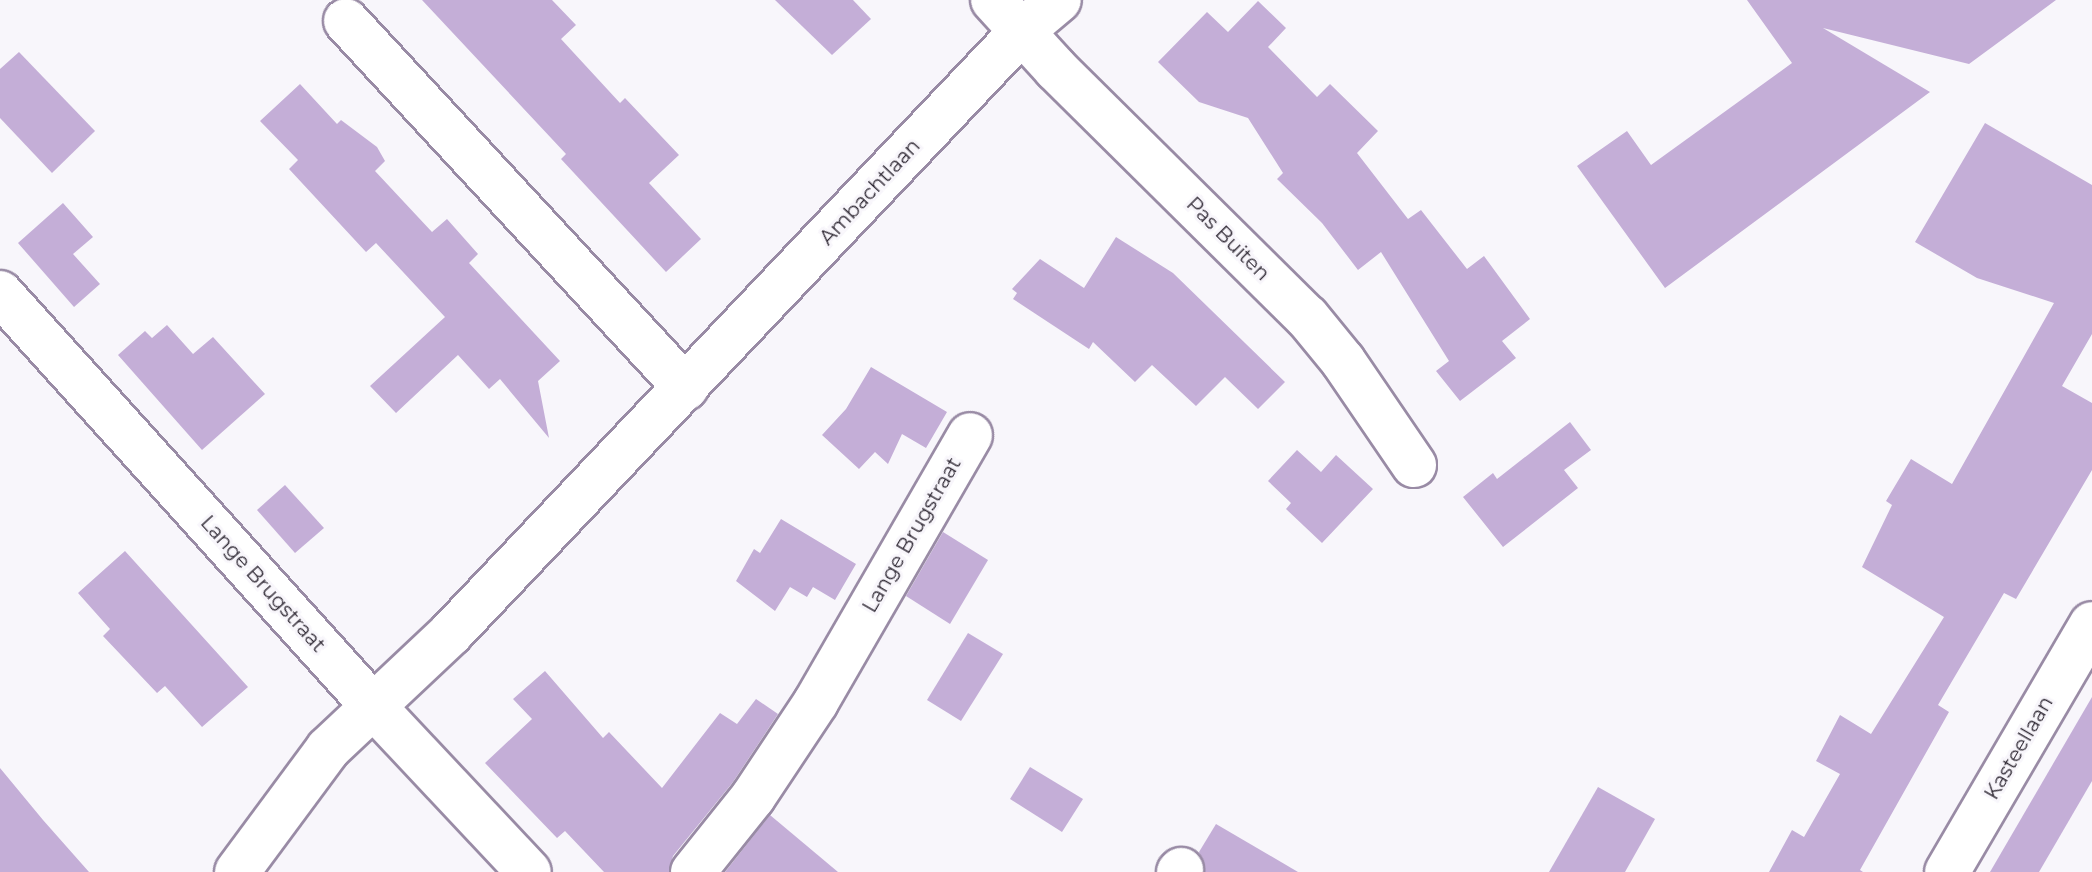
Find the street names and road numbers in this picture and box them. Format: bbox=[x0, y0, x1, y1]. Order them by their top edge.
street label: Ambachtlaan bbox=[815, 134, 925, 250]
street label: Pas Buiten bbox=[1181, 192, 1275, 286]
street label: Lange Brugstraat bbox=[858, 453, 966, 617]
street label: Lange Brugstraat bbox=[195, 511, 331, 657]
street label: Kasteellaan bbox=[1980, 692, 2058, 804]

